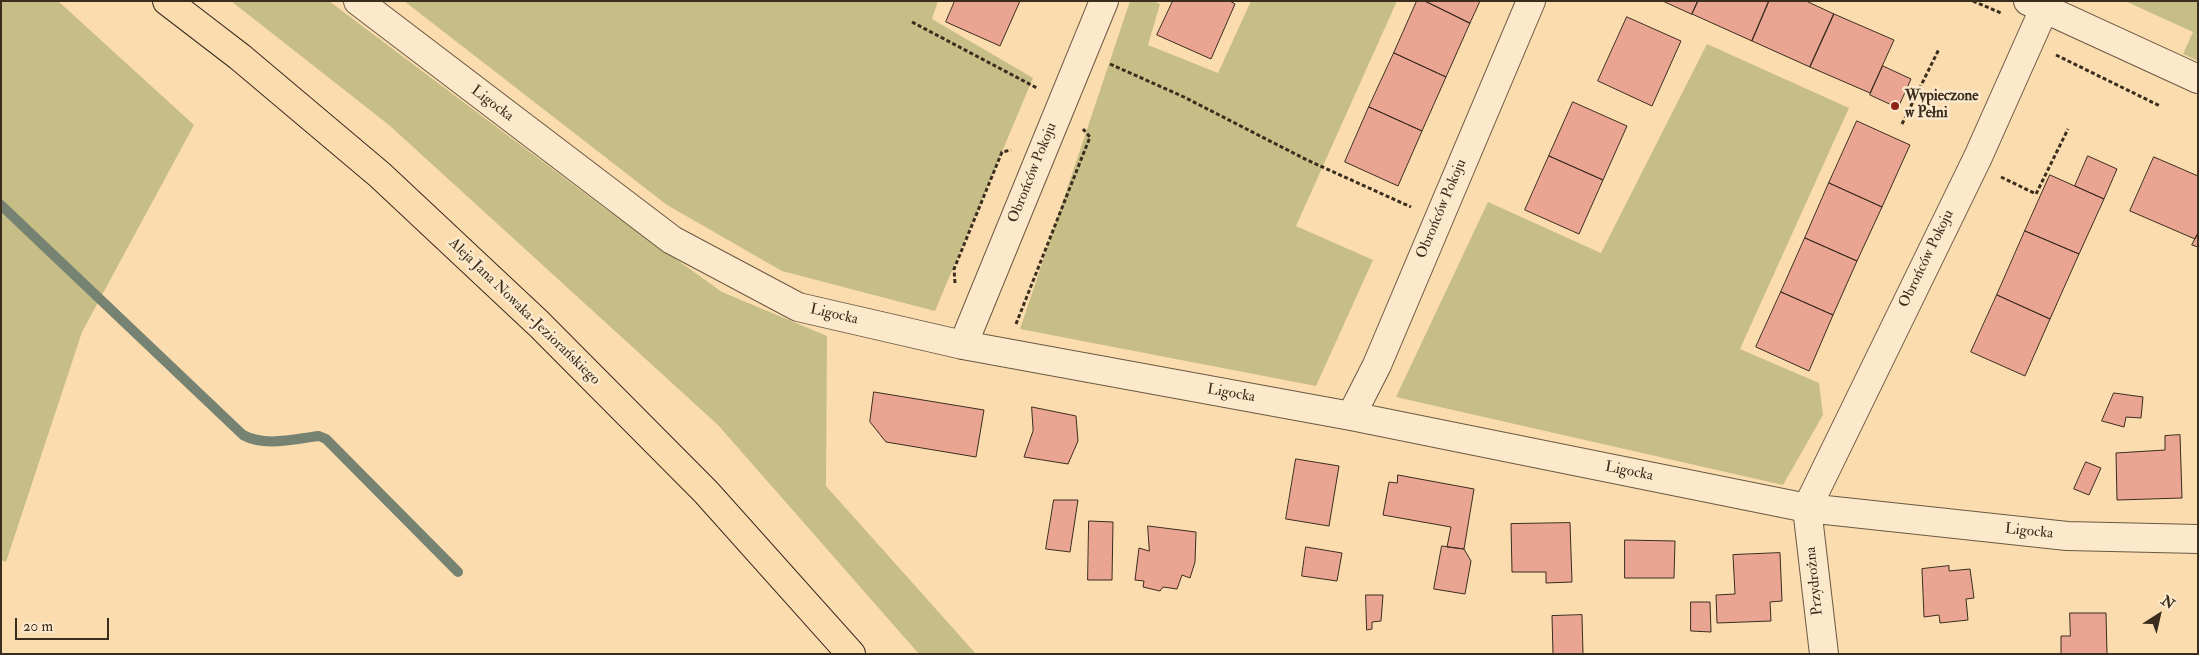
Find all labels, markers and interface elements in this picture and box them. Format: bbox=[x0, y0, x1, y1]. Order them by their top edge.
street label: Ligocka bbox=[467, 82, 517, 126]
place label: Wypieczone w Pełni bbox=[1905, 88, 1978, 123]
marker: Wypieczone w Pełni bbox=[1889, 100, 1901, 112]
street label: Obrońców Pokoju bbox=[1005, 120, 1061, 226]
street label: Obrońców Pokoju bbox=[1413, 157, 1471, 261]
street label: Obrońców Pokoju bbox=[1896, 207, 1958, 311]
street label: Aleja Jana Nowaka-Jeziorańskiego bbox=[445, 235, 603, 389]
street label: Ligocka bbox=[808, 301, 860, 329]
street label: Ligocka bbox=[1205, 381, 1257, 407]
street label: Ligocka bbox=[1603, 459, 1655, 485]
street label: Ligocka bbox=[2004, 521, 2054, 543]
street label: Przydrożna bbox=[1802, 546, 1828, 616]
north arrow bbox=[2134, 590, 2184, 640]
text: N bbox=[2158, 592, 2178, 613]
scale bar bbox=[18, 608, 111, 640]
text: 20 m bbox=[23, 617, 53, 636]

